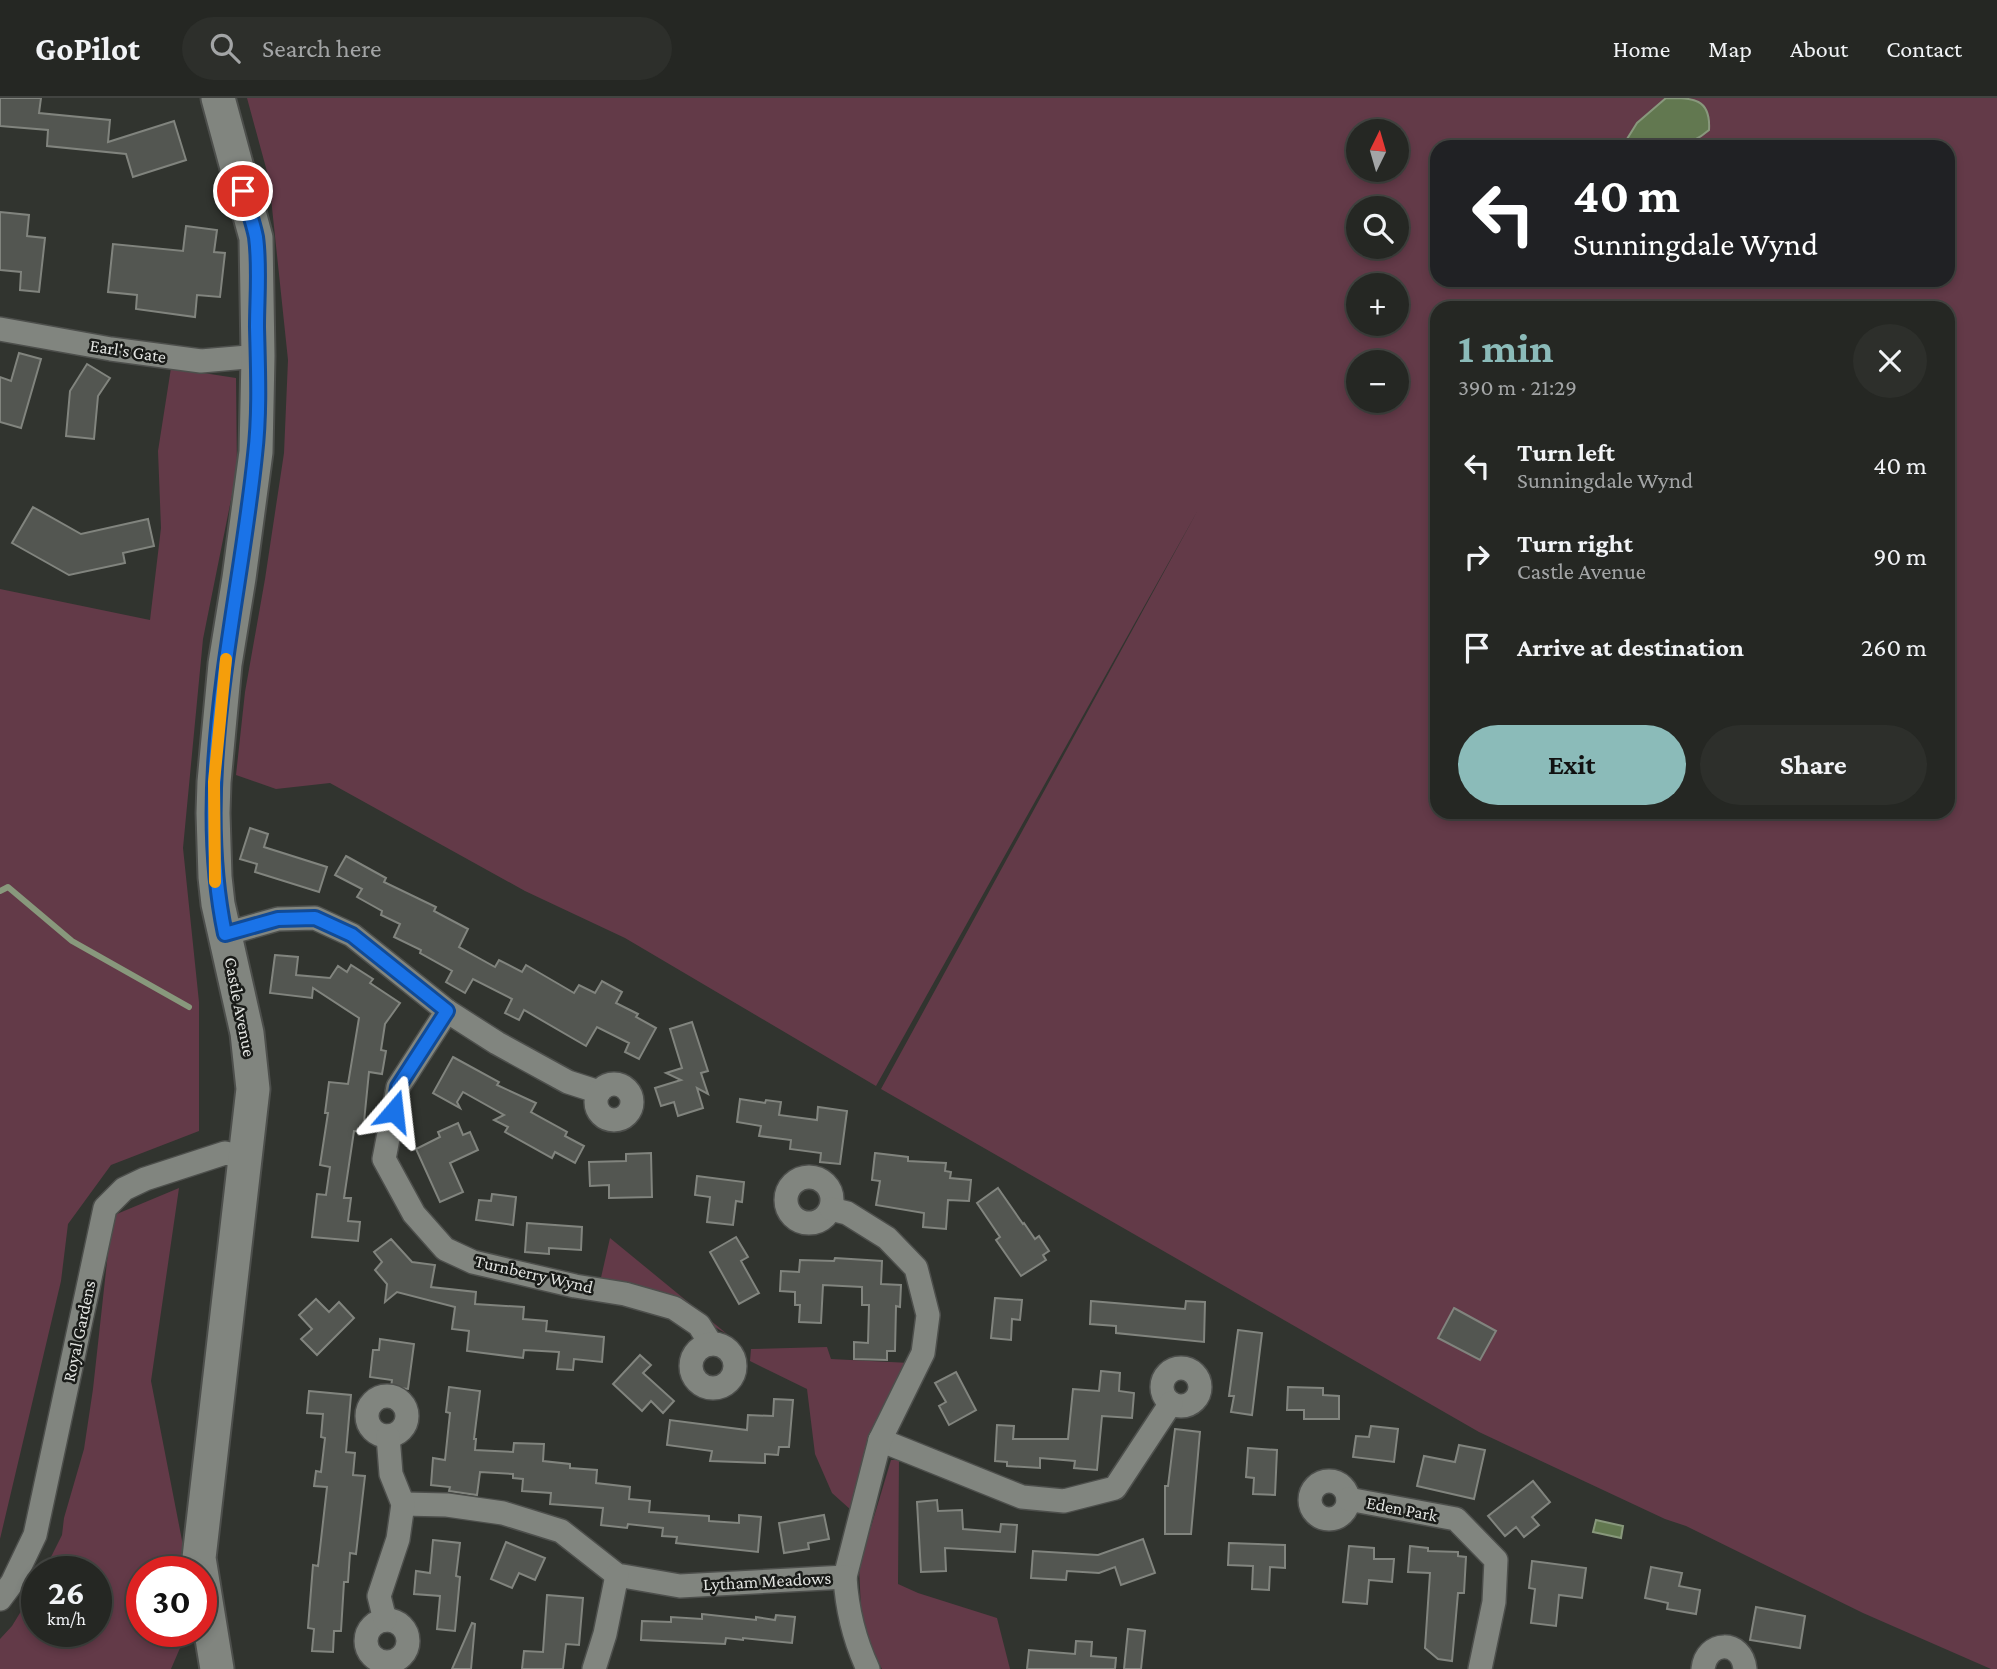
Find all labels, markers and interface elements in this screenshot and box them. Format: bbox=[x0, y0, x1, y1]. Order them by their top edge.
search box bbox=[182, 17, 672, 80]
icon: search bbox=[206, 29, 244, 67]
text: GoPilot bbox=[35, 30, 140, 67]
text: Search here bbox=[262, 34, 381, 63]
text: Home bbox=[1613, 35, 1670, 62]
text: Map bbox=[1708, 35, 1752, 62]
text: About bbox=[1790, 35, 1848, 62]
text: Contact bbox=[1886, 35, 1962, 62]
north arrow bbox=[1346, 119, 1409, 182]
map controls bbox=[1346, 119, 1409, 413]
pin bbox=[213, 161, 273, 221]
icon: left bbox=[1458, 168, 1549, 259]
text: 40 m bbox=[1573, 168, 1680, 223]
icon: arrive bbox=[224, 172, 262, 210]
button: search bbox=[1346, 196, 1409, 259]
text: Sunningdale Wynd bbox=[1573, 226, 1818, 262]
button: + bbox=[1346, 273, 1409, 336]
text: 1 min bbox=[1458, 324, 1554, 371]
button: close bbox=[1853, 324, 1927, 398]
street label: Earl's Gate bbox=[88, 335, 168, 367]
button: − bbox=[1346, 350, 1409, 413]
text: 390 m · 21:29 bbox=[1458, 374, 1577, 400]
text: Turn left bbox=[1517, 438, 1615, 467]
icon: left bbox=[1458, 447, 1496, 485]
text: 40 m bbox=[1873, 451, 1927, 480]
text: Sunningdale Wynd bbox=[1517, 467, 1693, 493]
text: Turn right bbox=[1517, 529, 1633, 558]
icon: right bbox=[1458, 538, 1496, 576]
text: 90 m bbox=[1873, 542, 1927, 571]
text: Castle Avenue bbox=[1517, 558, 1646, 584]
icon: arrive bbox=[1458, 629, 1496, 667]
text: Arrive at destination bbox=[1517, 633, 1744, 662]
text: 260 m bbox=[1861, 633, 1927, 662]
button: Exit bbox=[1458, 725, 1686, 805]
button: Share bbox=[1700, 725, 1927, 805]
street label: Castle Avenue bbox=[221, 956, 259, 1059]
position arrow bbox=[357, 1074, 431, 1148]
street label: Turnberry Wynd bbox=[473, 1251, 596, 1297]
street label: Royal Gardens bbox=[58, 1278, 100, 1384]
street label: Eden Park bbox=[1365, 1492, 1440, 1526]
speed limit sign: 30 bbox=[126, 1556, 217, 1647]
street label: Lytham Meadows bbox=[702, 1568, 832, 1594]
text: 26 bbox=[48, 1573, 85, 1612]
text: km/h bbox=[47, 1609, 86, 1629]

